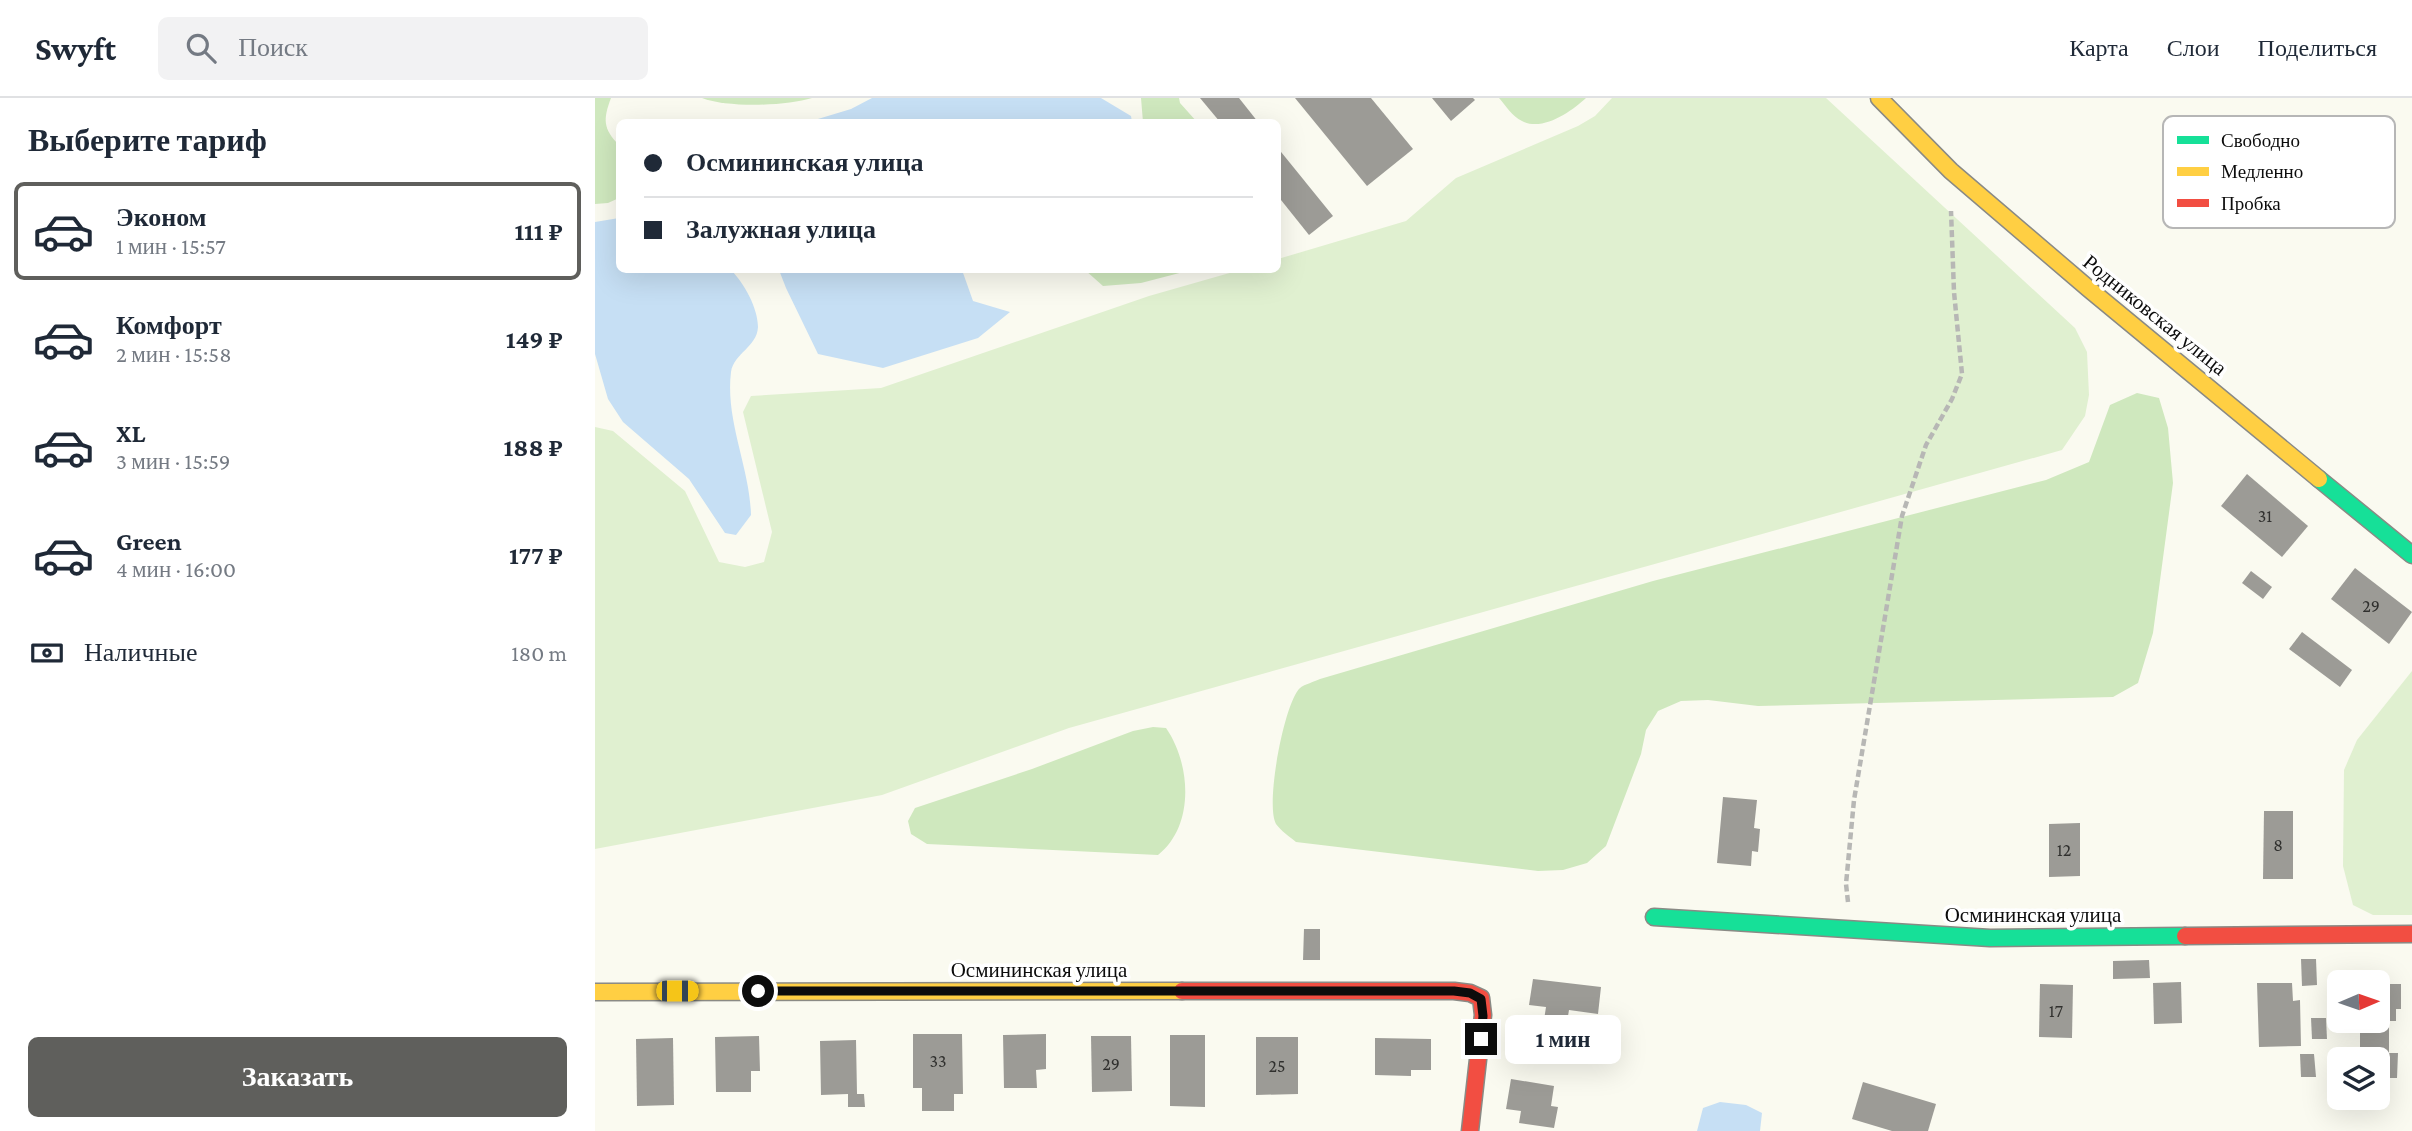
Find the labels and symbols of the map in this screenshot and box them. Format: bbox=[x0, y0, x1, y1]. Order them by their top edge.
legend bbox=[2163, 116, 2395, 228]
text: Свободно bbox=[2221, 130, 2300, 151]
text: Медленно bbox=[2221, 161, 2303, 182]
text: Пробка bbox=[2221, 193, 2281, 214]
street label: Родниковская улица bbox=[2078, 250, 2232, 381]
house number: 31 bbox=[2258, 506, 2272, 526]
house number: 29 bbox=[2362, 596, 2380, 616]
house number: 8 bbox=[2273, 835, 2283, 855]
house number: 12 bbox=[2057, 840, 2071, 860]
street label: Осмининская улица bbox=[1945, 903, 2122, 927]
street label: Осмининская улица bbox=[951, 958, 1128, 982]
north arrow bbox=[2327, 970, 2391, 1032]
route start bbox=[742, 975, 774, 1007]
car bbox=[657, 981, 699, 1002]
house number: 17 bbox=[2049, 1001, 2063, 1021]
callout: 1 мин bbox=[1505, 1014, 1621, 1063]
route end bbox=[1465, 1023, 1497, 1055]
house number: 33 bbox=[930, 1051, 947, 1071]
house number: 29 bbox=[1102, 1054, 1120, 1074]
house number: 25 bbox=[1268, 1056, 1286, 1076]

